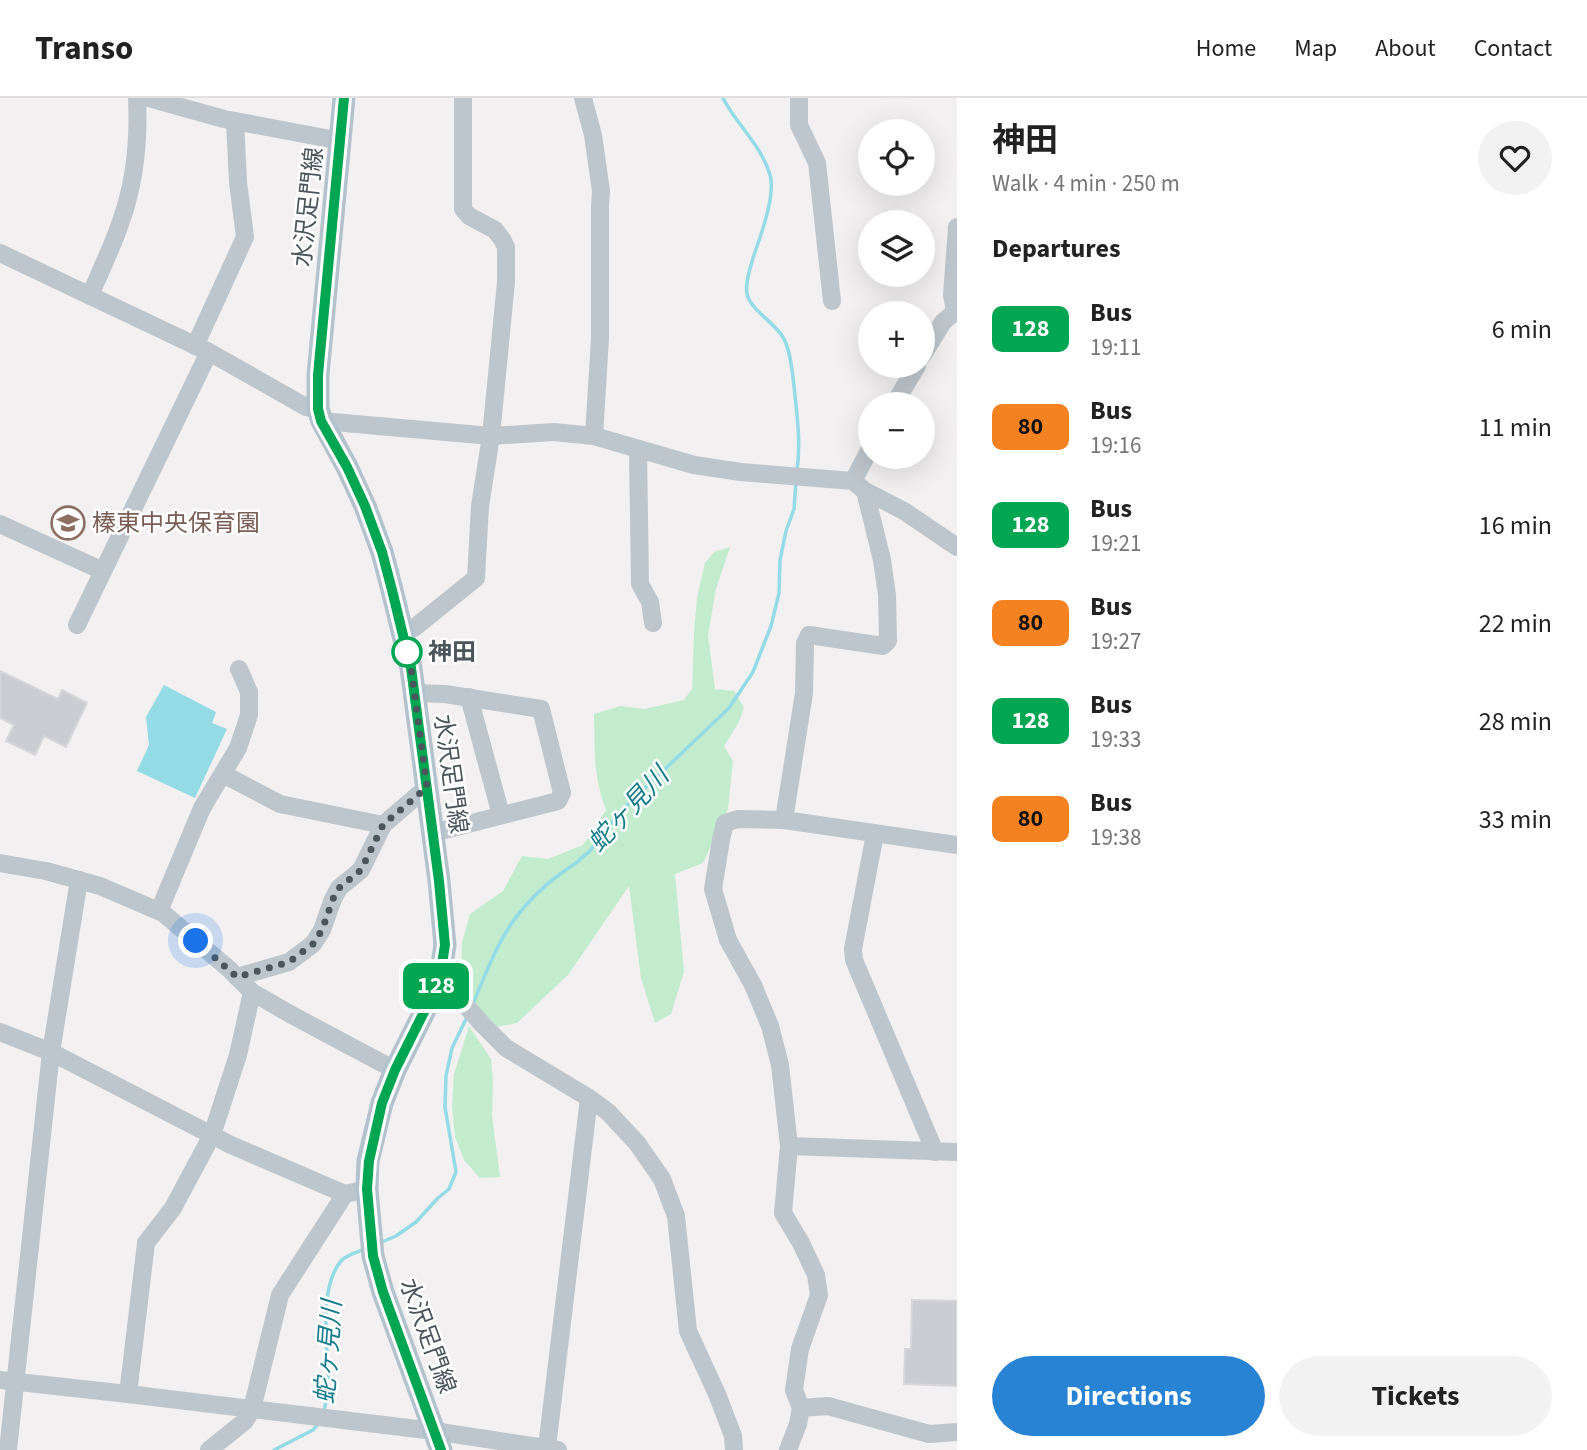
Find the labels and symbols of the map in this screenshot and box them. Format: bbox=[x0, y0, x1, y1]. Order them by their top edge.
street label: 水沢足門線 bbox=[285, 146, 332, 269]
school or university icon: 榛東中央保育園 bbox=[49, 504, 87, 542]
place label: 榛東中央保育園 bbox=[92, 506, 260, 541]
place label: 神田 bbox=[428, 635, 476, 670]
marker: 神田 bbox=[392, 637, 422, 667]
street label: 水沢足門線 bbox=[425, 712, 476, 836]
water label: 蛇ヶ見川 bbox=[579, 757, 679, 860]
your location bbox=[178, 923, 213, 958]
line badge: 128 bbox=[396, 963, 476, 1009]
street label: 水沢足門線 bbox=[391, 1274, 464, 1399]
water label: 蛇ヶ見川 bbox=[306, 1296, 351, 1405]

